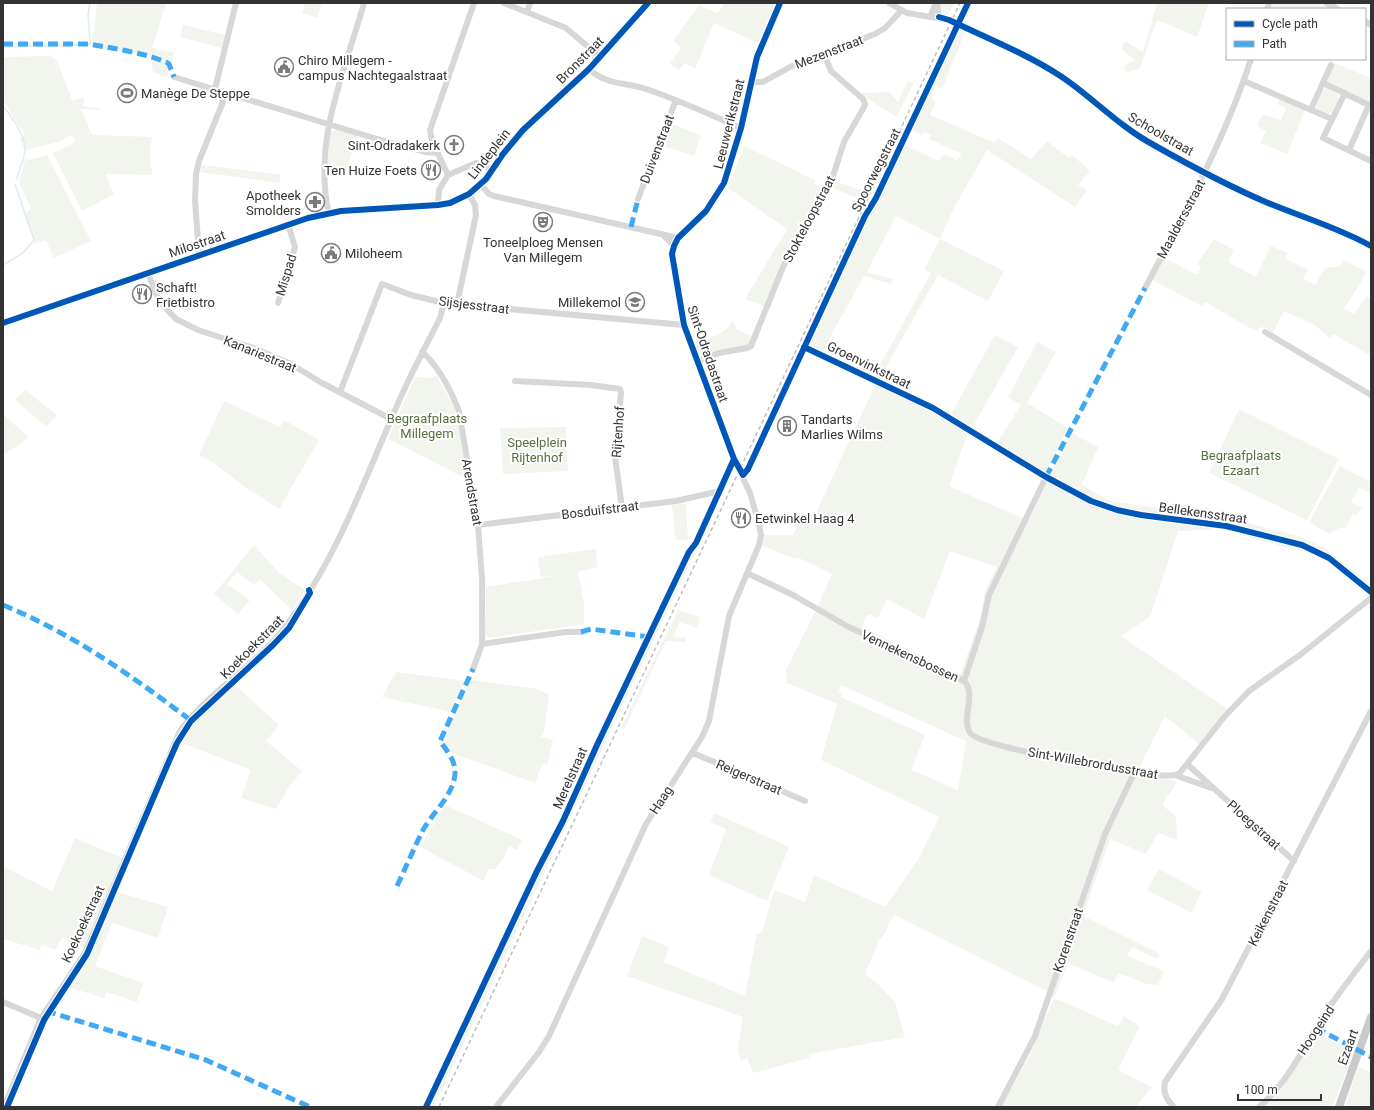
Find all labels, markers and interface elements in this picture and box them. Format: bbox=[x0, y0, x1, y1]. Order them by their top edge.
legend bbox=[1226, 8, 1366, 60]
text: Cycle path bbox=[1262, 17, 1318, 31]
street label: Mezenstraat bbox=[793, 32, 865, 72]
street label: Bronstraat bbox=[553, 33, 607, 87]
text: Path bbox=[1262, 37, 1287, 51]
place label: Chiro Millegem - campus Nachtegaalstraat bbox=[298, 53, 447, 83]
public building icon: Chiro Millegem - campus Nachtegaalstraat bbox=[273, 56, 295, 78]
street label: Leeuwerikstraat bbox=[711, 77, 747, 171]
sports icon: Manège De Steppe bbox=[116, 82, 138, 104]
place label: Manège De Steppe bbox=[141, 86, 250, 101]
street label: Schoolstraat bbox=[1126, 109, 1196, 159]
street label: Duivenstraat bbox=[637, 112, 677, 186]
street label: Lindeplein bbox=[465, 126, 513, 182]
street label: Spoorwegstraat bbox=[848, 126, 904, 214]
church icon: Sint-Odradakerk bbox=[443, 134, 465, 156]
place label: Sint-Odradakerk bbox=[348, 138, 440, 153]
restaurant icon: Ten Huize Foets bbox=[420, 159, 442, 181]
place label: Ten Huize Foets bbox=[324, 163, 417, 178]
street label: Stokteloopstraat bbox=[780, 173, 838, 265]
street label: Maaldersstraat bbox=[1154, 177, 1208, 261]
place label: Apotheek Smolders bbox=[246, 188, 301, 218]
pharmacy icon: Apotheek Smolders bbox=[304, 191, 326, 213]
theatre icon: Toneelploeg Mensen Van Millegem bbox=[532, 211, 554, 233]
street label: Milostraat bbox=[167, 227, 227, 261]
place label: Toneelploeg Mensen Van Millegem bbox=[483, 235, 603, 265]
public building icon: Miloheem bbox=[320, 242, 342, 264]
place label: Miloheem bbox=[345, 246, 402, 261]
street label: Mispad bbox=[273, 252, 299, 298]
place label: Schaft! Frietbistro bbox=[156, 280, 215, 310]
restaurant icon: Schaft! Frietbistro bbox=[131, 283, 153, 305]
school or university icon: Millekemol bbox=[624, 291, 646, 313]
street label: Sijsjesstraat bbox=[438, 293, 510, 317]
place label: Millekemol bbox=[558, 295, 621, 310]
street label: Sint-Odradastraat bbox=[684, 304, 732, 404]
street label: Kanariestraat bbox=[221, 333, 299, 375]
street label: Groenvinkstraat bbox=[825, 338, 913, 392]
street label: Rijtenhof bbox=[609, 405, 627, 458]
park label: Begraafplaats Millegem bbox=[387, 411, 468, 441]
place label: Tandarts Marlies Wilms bbox=[801, 412, 883, 442]
building icon: Tandarts Marlies Wilms bbox=[776, 415, 798, 437]
park label: Speelplein Rijtenhof bbox=[507, 435, 567, 465]
park label: Begraafplaats Ezaart bbox=[1201, 448, 1282, 478]
street label: Arendstraat bbox=[459, 457, 485, 527]
street label: Bosduifstraat bbox=[560, 498, 640, 522]
street label: Bellekensstraat bbox=[1158, 499, 1248, 527]
restaurant icon: Eetwinkel Haag 4 bbox=[730, 507, 752, 529]
place label: Eetwinkel Haag 4 bbox=[755, 511, 855, 526]
street label: Koekoekstraat bbox=[217, 612, 287, 682]
street label: Vennekensbossen bbox=[859, 627, 961, 685]
street label: Sint-Willebrordusstraat bbox=[1027, 744, 1159, 782]
street label: Merelstraat bbox=[550, 745, 590, 811]
street label: Reigerstraat bbox=[714, 756, 784, 798]
street label: Haag bbox=[646, 783, 676, 817]
street label: Ploegstraat bbox=[1224, 797, 1284, 853]
street label: Keikenstraat bbox=[1245, 877, 1291, 949]
street label: Koekoekstraat bbox=[59, 883, 107, 965]
street label: Korenstraat bbox=[1050, 906, 1086, 974]
street label: Hoogeind bbox=[1294, 1002, 1338, 1058]
street label: Ezaart bbox=[1335, 1027, 1361, 1067]
scale bar bbox=[1238, 1076, 1321, 1102]
text: 100 m bbox=[1244, 1083, 1278, 1097]

